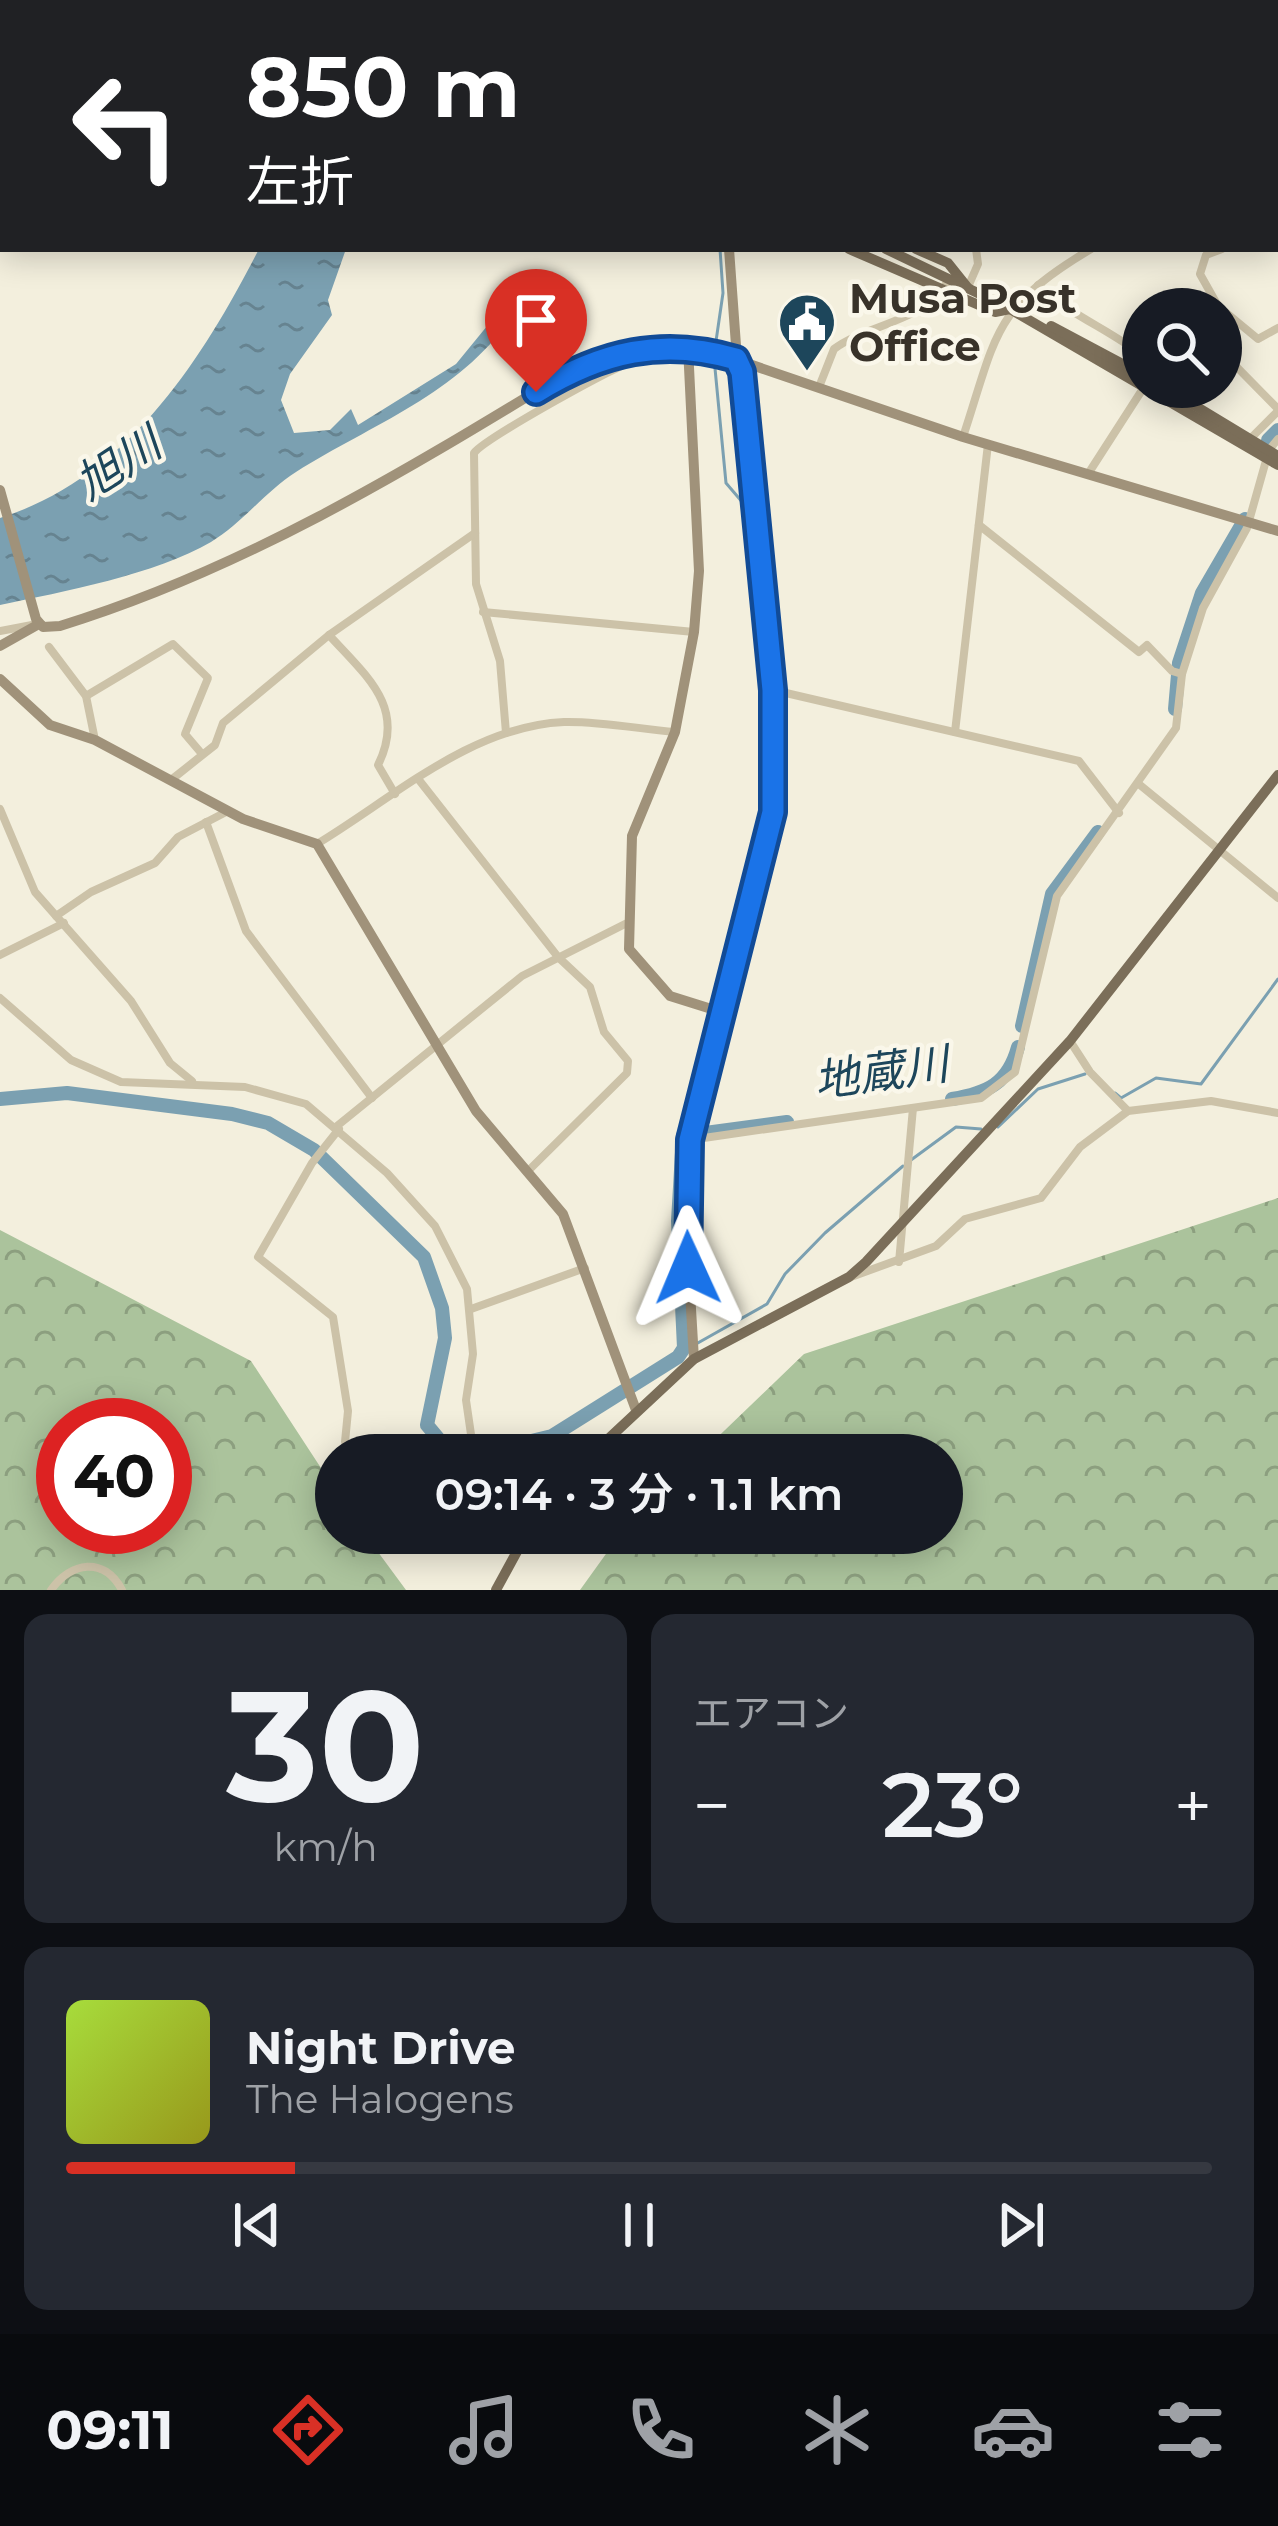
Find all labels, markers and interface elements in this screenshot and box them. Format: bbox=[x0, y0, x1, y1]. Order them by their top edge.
text: 850 m bbox=[246, 36, 520, 138]
icon: left bbox=[48, 48, 204, 204]
text: 左折 bbox=[246, 149, 354, 215]
pin bbox=[485, 269, 587, 392]
place label: Musa Post Office bbox=[849, 272, 1076, 372]
icon: arrive bbox=[503, 287, 569, 353]
map controls bbox=[1122, 288, 1242, 408]
button: search bbox=[1122, 288, 1242, 408]
public building icon: Musa Post Office bbox=[776, 291, 838, 373]
water label: 旭川 bbox=[65, 413, 174, 510]
water label: 地蔵川 bbox=[810, 1034, 956, 1108]
position arrow bbox=[625, 1205, 751, 1331]
speed limit sign: 40 bbox=[36, 1398, 192, 1554]
text: 09:14 · 3 分 · 1.1 km bbox=[435, 1466, 843, 1521]
text: 30 bbox=[226, 1650, 425, 1840]
text: エアコン bbox=[693, 1689, 849, 1737]
text: 23° bbox=[882, 1750, 1023, 1860]
text: − bbox=[693, 1765, 731, 1846]
text: + bbox=[1174, 1765, 1212, 1846]
text: km/h bbox=[273, 1823, 378, 1871]
text: Night Drive bbox=[246, 2020, 515, 2075]
text: The Halogens bbox=[246, 2075, 514, 2123]
icon: previous bbox=[224, 2192, 290, 2258]
icon: pause bbox=[606, 2192, 672, 2258]
icon: next bbox=[988, 2192, 1054, 2258]
icon: directions bbox=[266, 2388, 350, 2472]
icon: music bbox=[442, 2388, 526, 2472]
icon: phone bbox=[619, 2388, 703, 2472]
icon: climate bbox=[795, 2388, 879, 2472]
icon: car bbox=[971, 2388, 1055, 2472]
icon: filters bbox=[1148, 2388, 1232, 2472]
text: 09:11 bbox=[46, 2397, 174, 2463]

